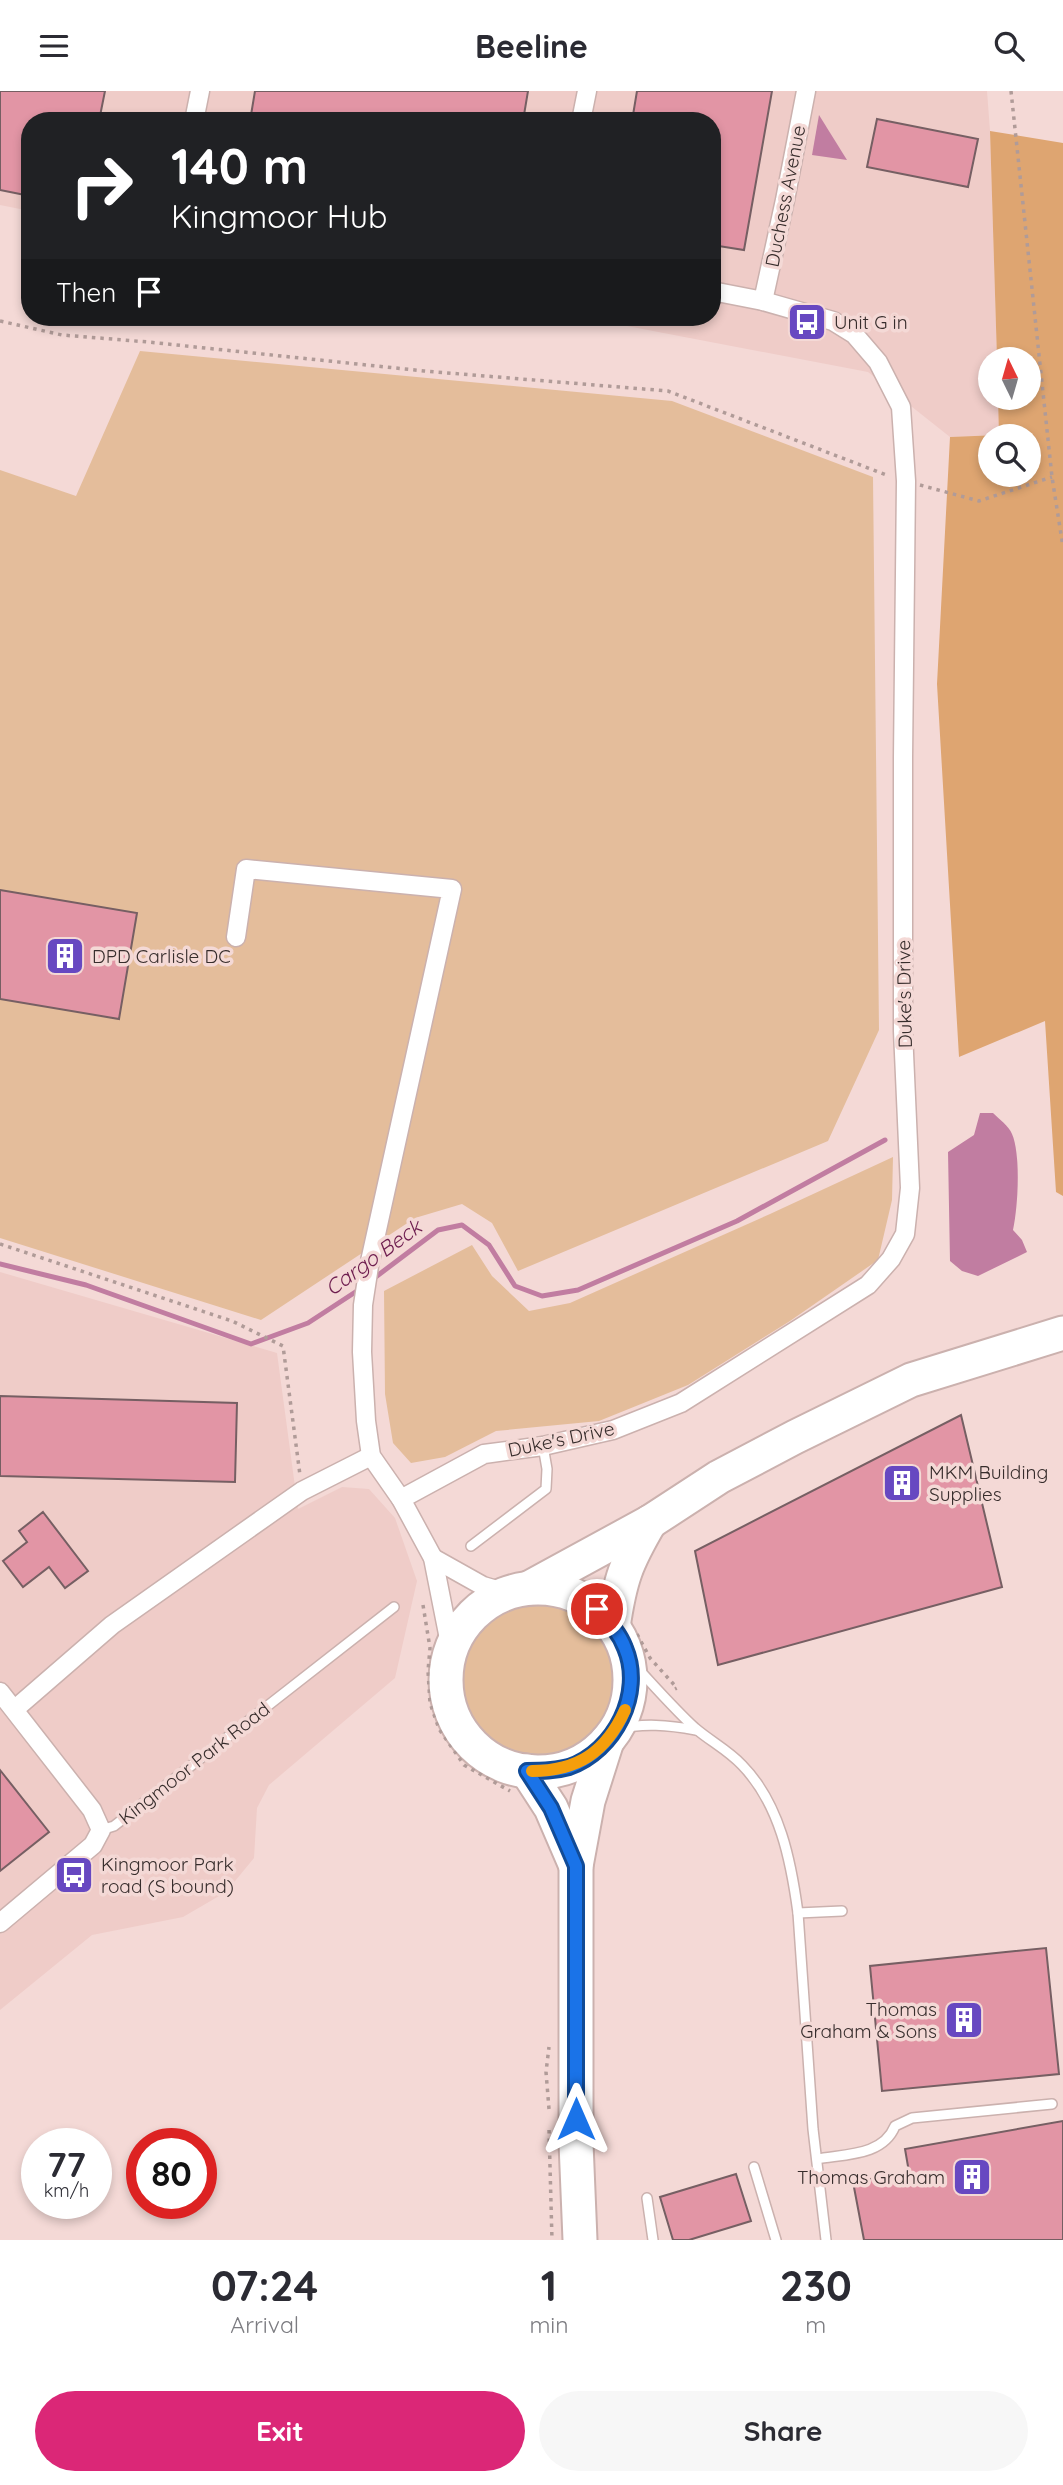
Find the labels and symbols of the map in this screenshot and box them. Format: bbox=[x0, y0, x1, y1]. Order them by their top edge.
street label: Duchess Avenue bbox=[759, 123, 811, 269]
bus stop icon: Unit G in bbox=[786, 301, 828, 343]
place label: Unit G in bbox=[834, 310, 908, 334]
north arrow bbox=[978, 347, 1041, 409]
building icon: DPD Carlisle DC bbox=[44, 935, 86, 977]
street label: Duke's Drive bbox=[891, 940, 917, 1048]
place label: DPD Carlisle DC bbox=[92, 944, 231, 968]
water label: Cargo Beck bbox=[320, 1212, 428, 1301]
street label: Duke's Drive bbox=[505, 1416, 617, 1462]
place label: MKM Building Supplies bbox=[929, 1460, 1048, 1506]
building icon: MKM Building Supplies bbox=[881, 1462, 923, 1504]
pin bbox=[567, 1579, 627, 1639]
street label: Kingmoor Park Road bbox=[114, 1697, 274, 1829]
place label: Kingmoor Park road (S bound) bbox=[101, 1852, 234, 1898]
bus stop icon: Kingmoor Park road (S bound) bbox=[53, 1854, 95, 1896]
place label: Thomas Graham & Sons bbox=[800, 1997, 937, 2043]
building icon: Thomas Graham & Sons bbox=[943, 1999, 985, 2041]
position arrow bbox=[539, 2082, 613, 2156]
speed limit sign: 80 bbox=[126, 2128, 217, 2219]
building icon: Thomas Graham bbox=[951, 2156, 993, 2198]
place label: Thomas Graham bbox=[797, 2165, 945, 2189]

